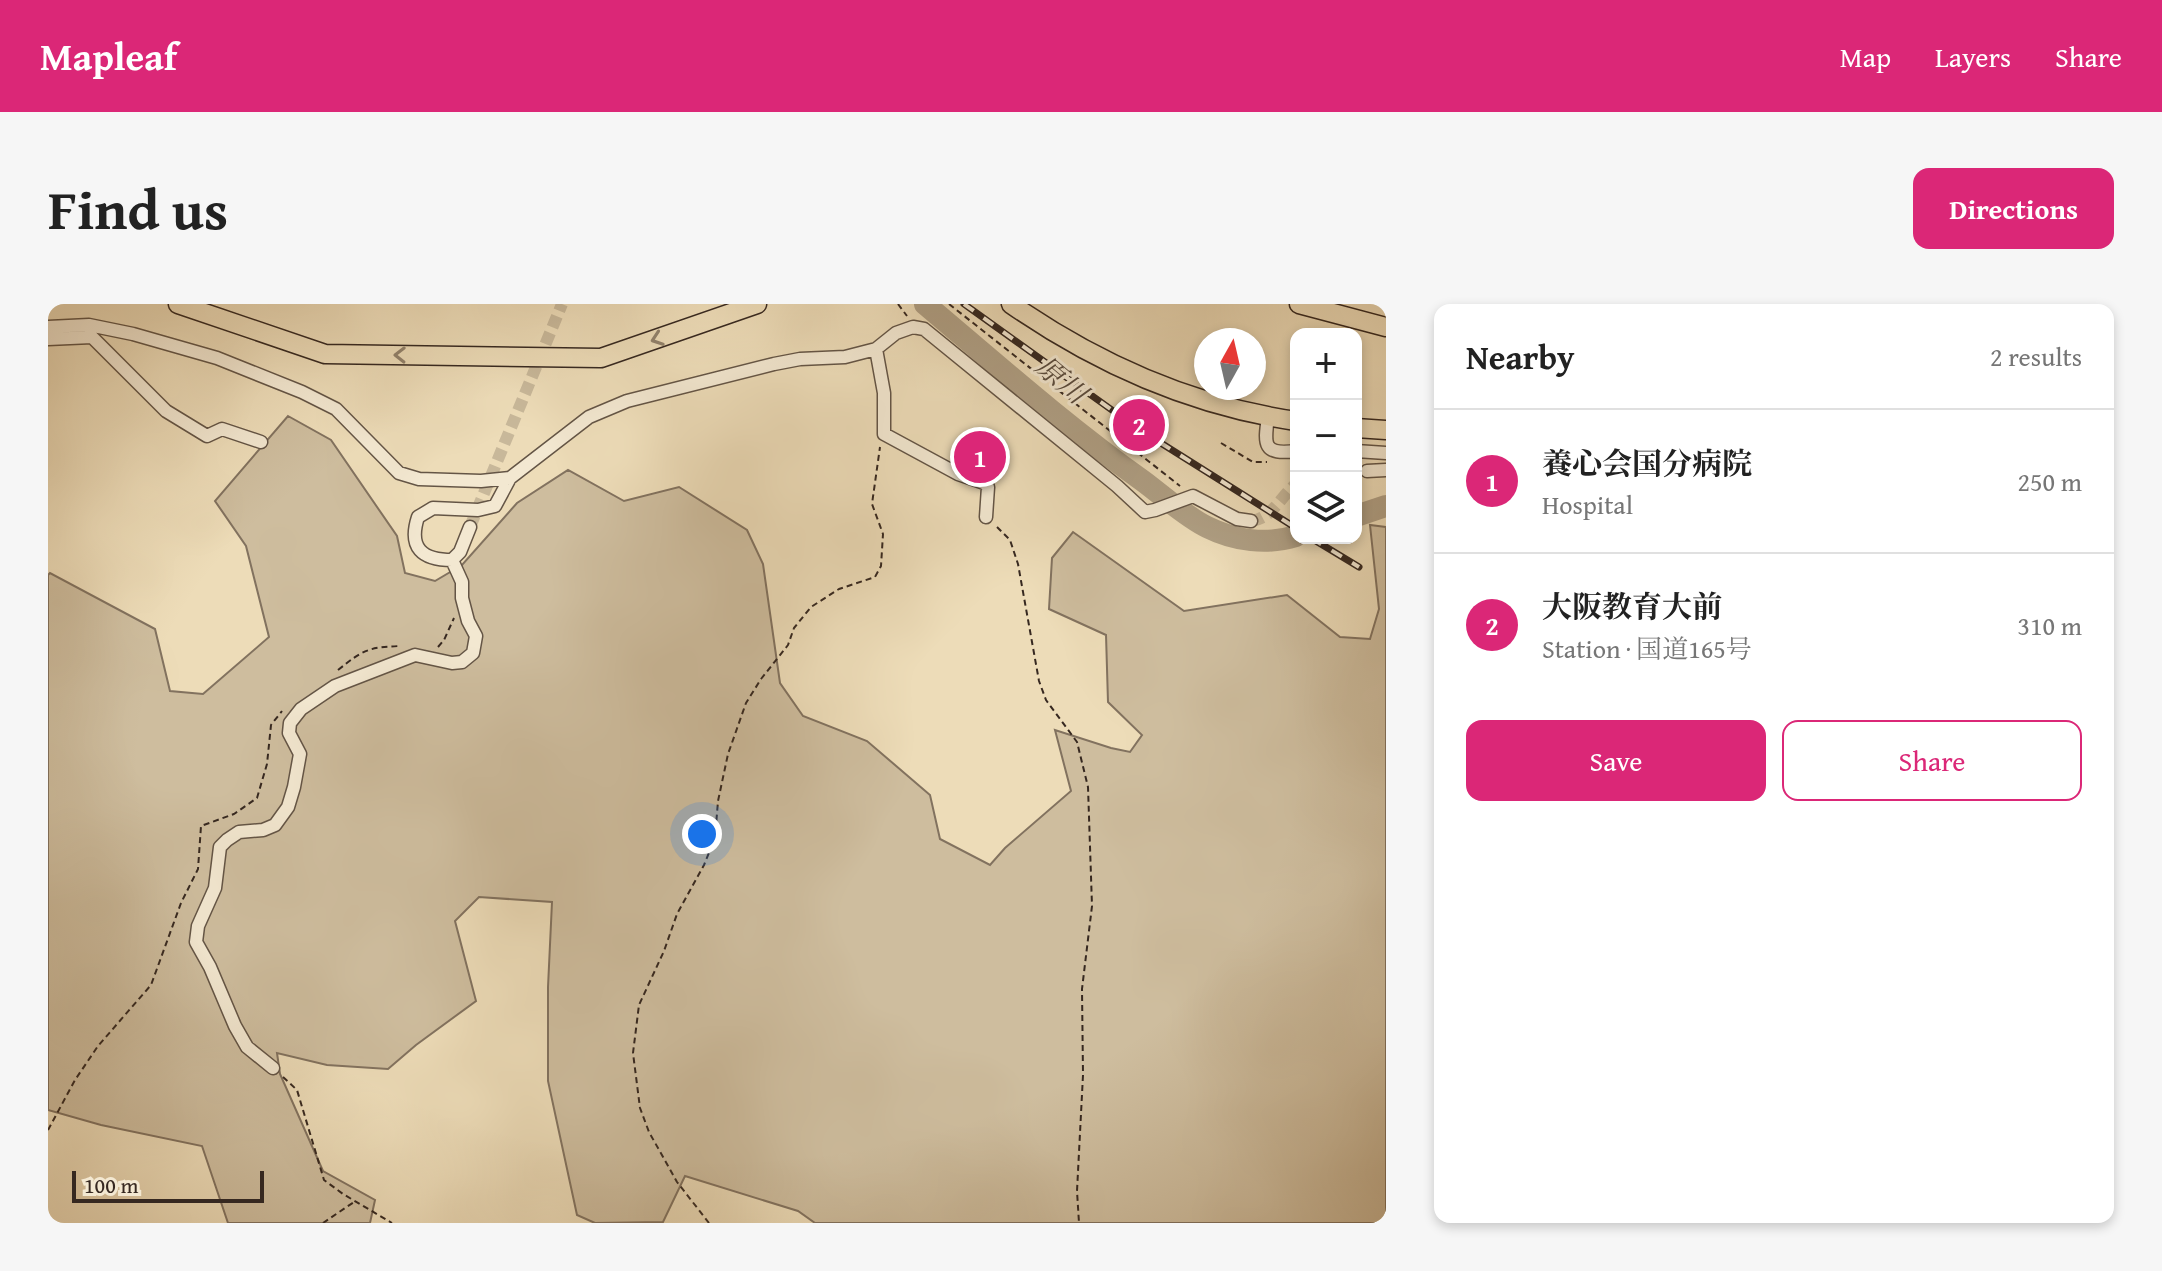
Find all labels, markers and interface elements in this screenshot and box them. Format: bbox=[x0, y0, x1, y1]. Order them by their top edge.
text: Mapleaf bbox=[40, 28, 177, 84]
text: Map bbox=[1840, 36, 1891, 77]
text: Layers bbox=[1935, 36, 2011, 77]
text: Share bbox=[2055, 36, 2122, 77]
text: Find us bbox=[48, 167, 228, 250]
button: Directions bbox=[1913, 168, 2114, 249]
north arrow bbox=[1194, 328, 1266, 400]
map controls bbox=[1290, 328, 1362, 544]
button: + bbox=[1290, 328, 1362, 400]
one-way arrow bbox=[650, 329, 664, 345]
text: Nearby bbox=[1466, 332, 1575, 381]
text: 2 results bbox=[1990, 337, 2082, 376]
water label: 原川 bbox=[1027, 345, 1099, 415]
one-way arrow bbox=[393, 346, 406, 364]
pin: 2 bbox=[1113, 395, 1165, 455]
button: − bbox=[1290, 400, 1362, 472]
pin: 1 bbox=[954, 427, 1006, 487]
text: 養心会国分病院 bbox=[1542, 441, 1752, 485]
text: 1 bbox=[1485, 462, 1499, 501]
text: 250 m bbox=[2017, 462, 2082, 501]
button: layers bbox=[1290, 472, 1362, 544]
text: Hospital bbox=[1542, 485, 1633, 524]
text: 大阪教育大前 bbox=[1542, 584, 1722, 628]
text: 2 bbox=[1485, 606, 1499, 645]
text: 310 m bbox=[2017, 606, 2082, 645]
text: Station · 国道165号 bbox=[1542, 629, 1752, 668]
button: Save bbox=[1466, 720, 1766, 801]
button: Share bbox=[1782, 720, 2082, 801]
your location bbox=[682, 814, 722, 854]
scale bar bbox=[72, 1167, 264, 1203]
text: 100 m bbox=[84, 1169, 139, 1201]

